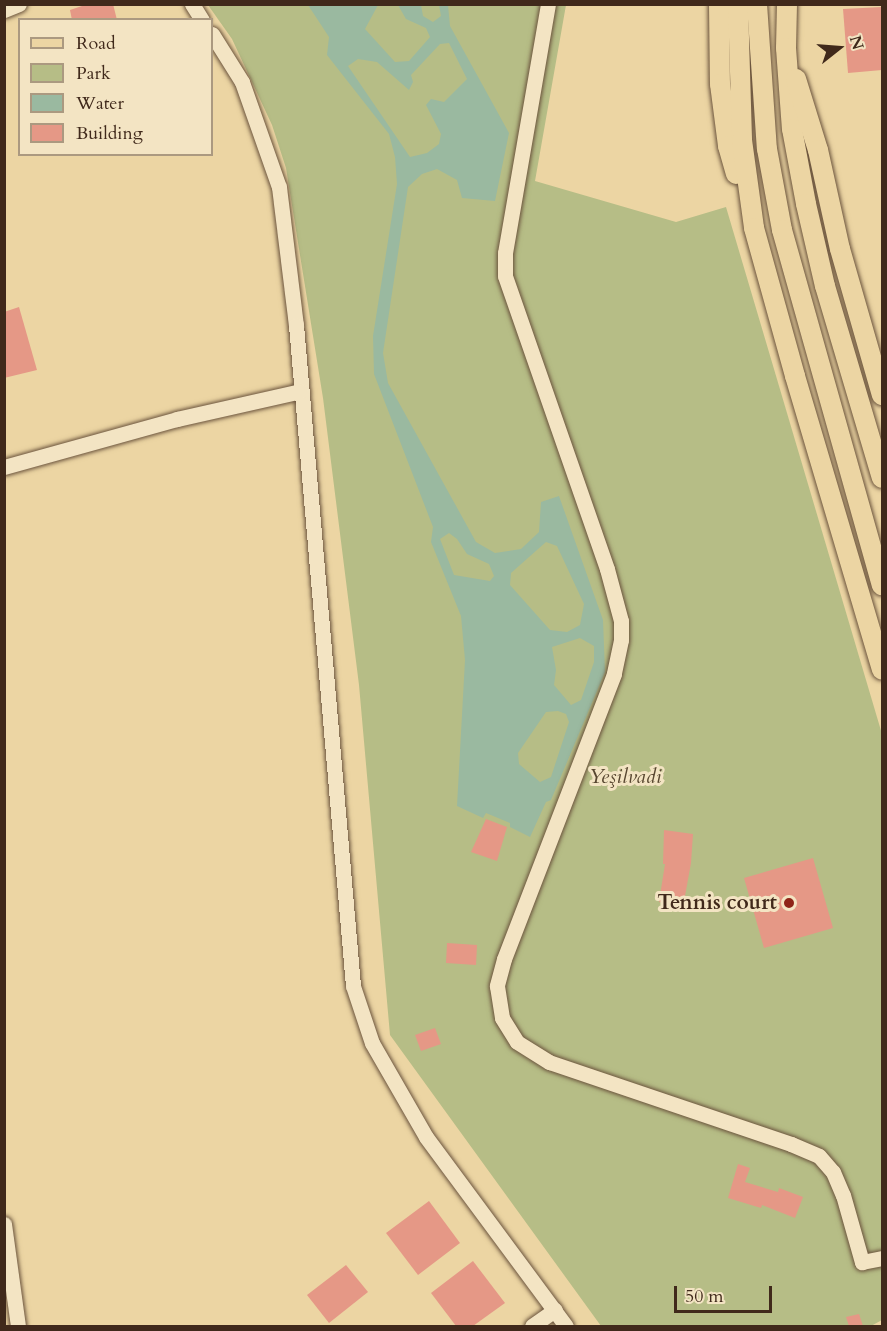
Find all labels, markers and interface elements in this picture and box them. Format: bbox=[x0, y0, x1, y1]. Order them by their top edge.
legend bbox=[18, 18, 213, 156]
north arrow bbox=[809, 18, 869, 78]
text: Road bbox=[76, 31, 116, 56]
text: N bbox=[844, 33, 869, 53]
text: Park bbox=[76, 61, 111, 86]
text: Water bbox=[76, 91, 124, 116]
text: Building bbox=[76, 121, 143, 146]
park label: Yeşilvadi bbox=[588, 764, 662, 790]
place label: Tennis court bbox=[657, 890, 777, 916]
marker: Tennis court bbox=[782, 896, 796, 910]
scale bar bbox=[677, 1274, 774, 1312]
text: 50 m bbox=[685, 1284, 724, 1309]

